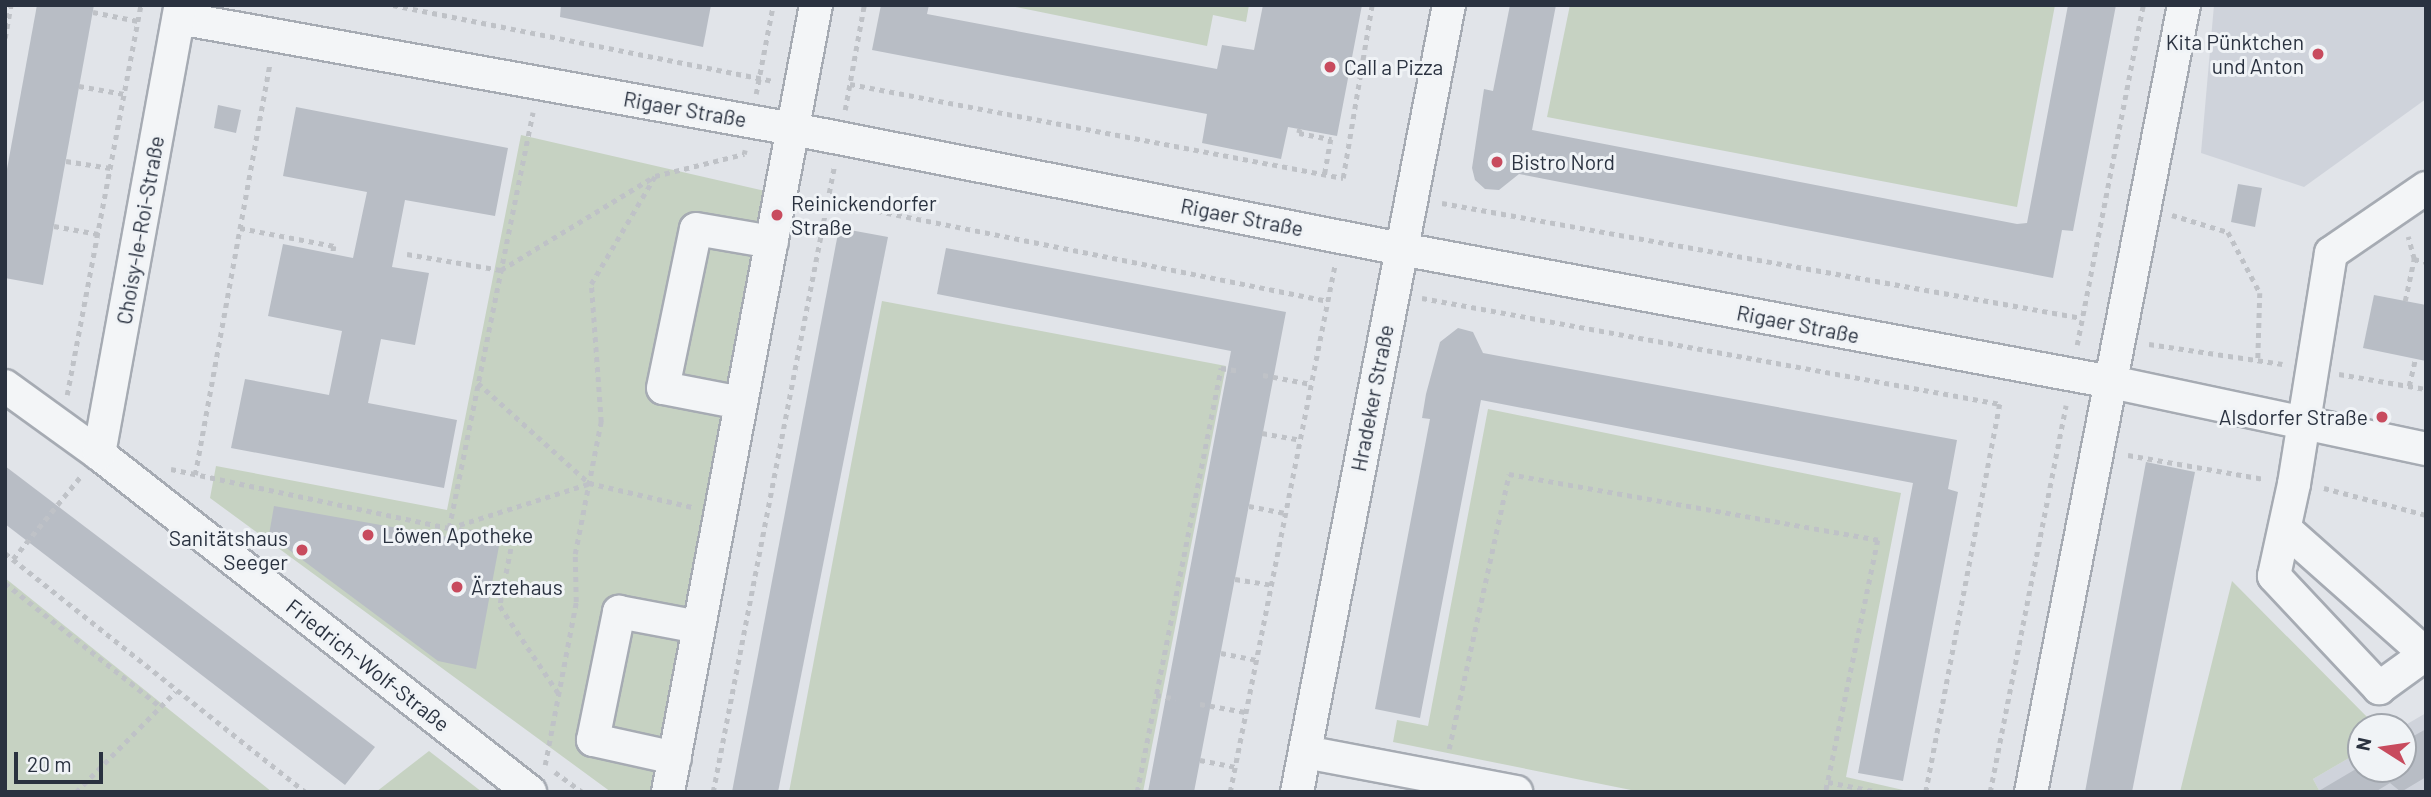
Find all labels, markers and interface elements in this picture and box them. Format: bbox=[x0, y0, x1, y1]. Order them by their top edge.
place label: Kita Pünktchen und Anton bbox=[2166, 29, 2304, 79]
marker: Kita Pünktchen und Anton bbox=[2310, 46, 2326, 62]
place label: Call a Pizza bbox=[1344, 54, 1443, 80]
marker: Call a Pizza bbox=[1322, 59, 1338, 75]
street label: Rigaer Straße bbox=[622, 86, 748, 132]
street label: Choisy-le-Roi-Straße bbox=[111, 134, 169, 326]
place label: Bistro Nord bbox=[1511, 149, 1615, 175]
marker: Bistro Nord bbox=[1489, 154, 1505, 170]
place label: Reinickendorfer Straße bbox=[791, 190, 937, 240]
street label: Rigaer Straße bbox=[1179, 193, 1305, 241]
marker: Reinickendorfer Straße bbox=[769, 207, 785, 223]
street label: Rigaer Straße bbox=[1735, 300, 1861, 348]
street label: Hradeker Straße bbox=[1345, 322, 1399, 474]
place label: Alsdorfer Straße bbox=[2219, 404, 2368, 430]
marker: Alsdorfer Straße bbox=[2374, 409, 2390, 425]
place label: Löwen Apotheke bbox=[382, 522, 533, 548]
place label: Sanitätshaus Seeger bbox=[169, 525, 288, 575]
marker: Löwen Apotheke bbox=[360, 527, 376, 543]
marker: Sanitätshaus Seeger bbox=[294, 542, 310, 558]
place label: Ärztehaus bbox=[471, 574, 563, 600]
marker: Ärztehaus bbox=[449, 579, 465, 595]
street label: Friedrich-Wolf-Straße bbox=[281, 593, 455, 737]
north arrow bbox=[2347, 713, 2417, 783]
text: N bbox=[2350, 735, 2375, 753]
scale bar bbox=[18, 738, 107, 782]
text: 20 m bbox=[27, 751, 72, 776]

